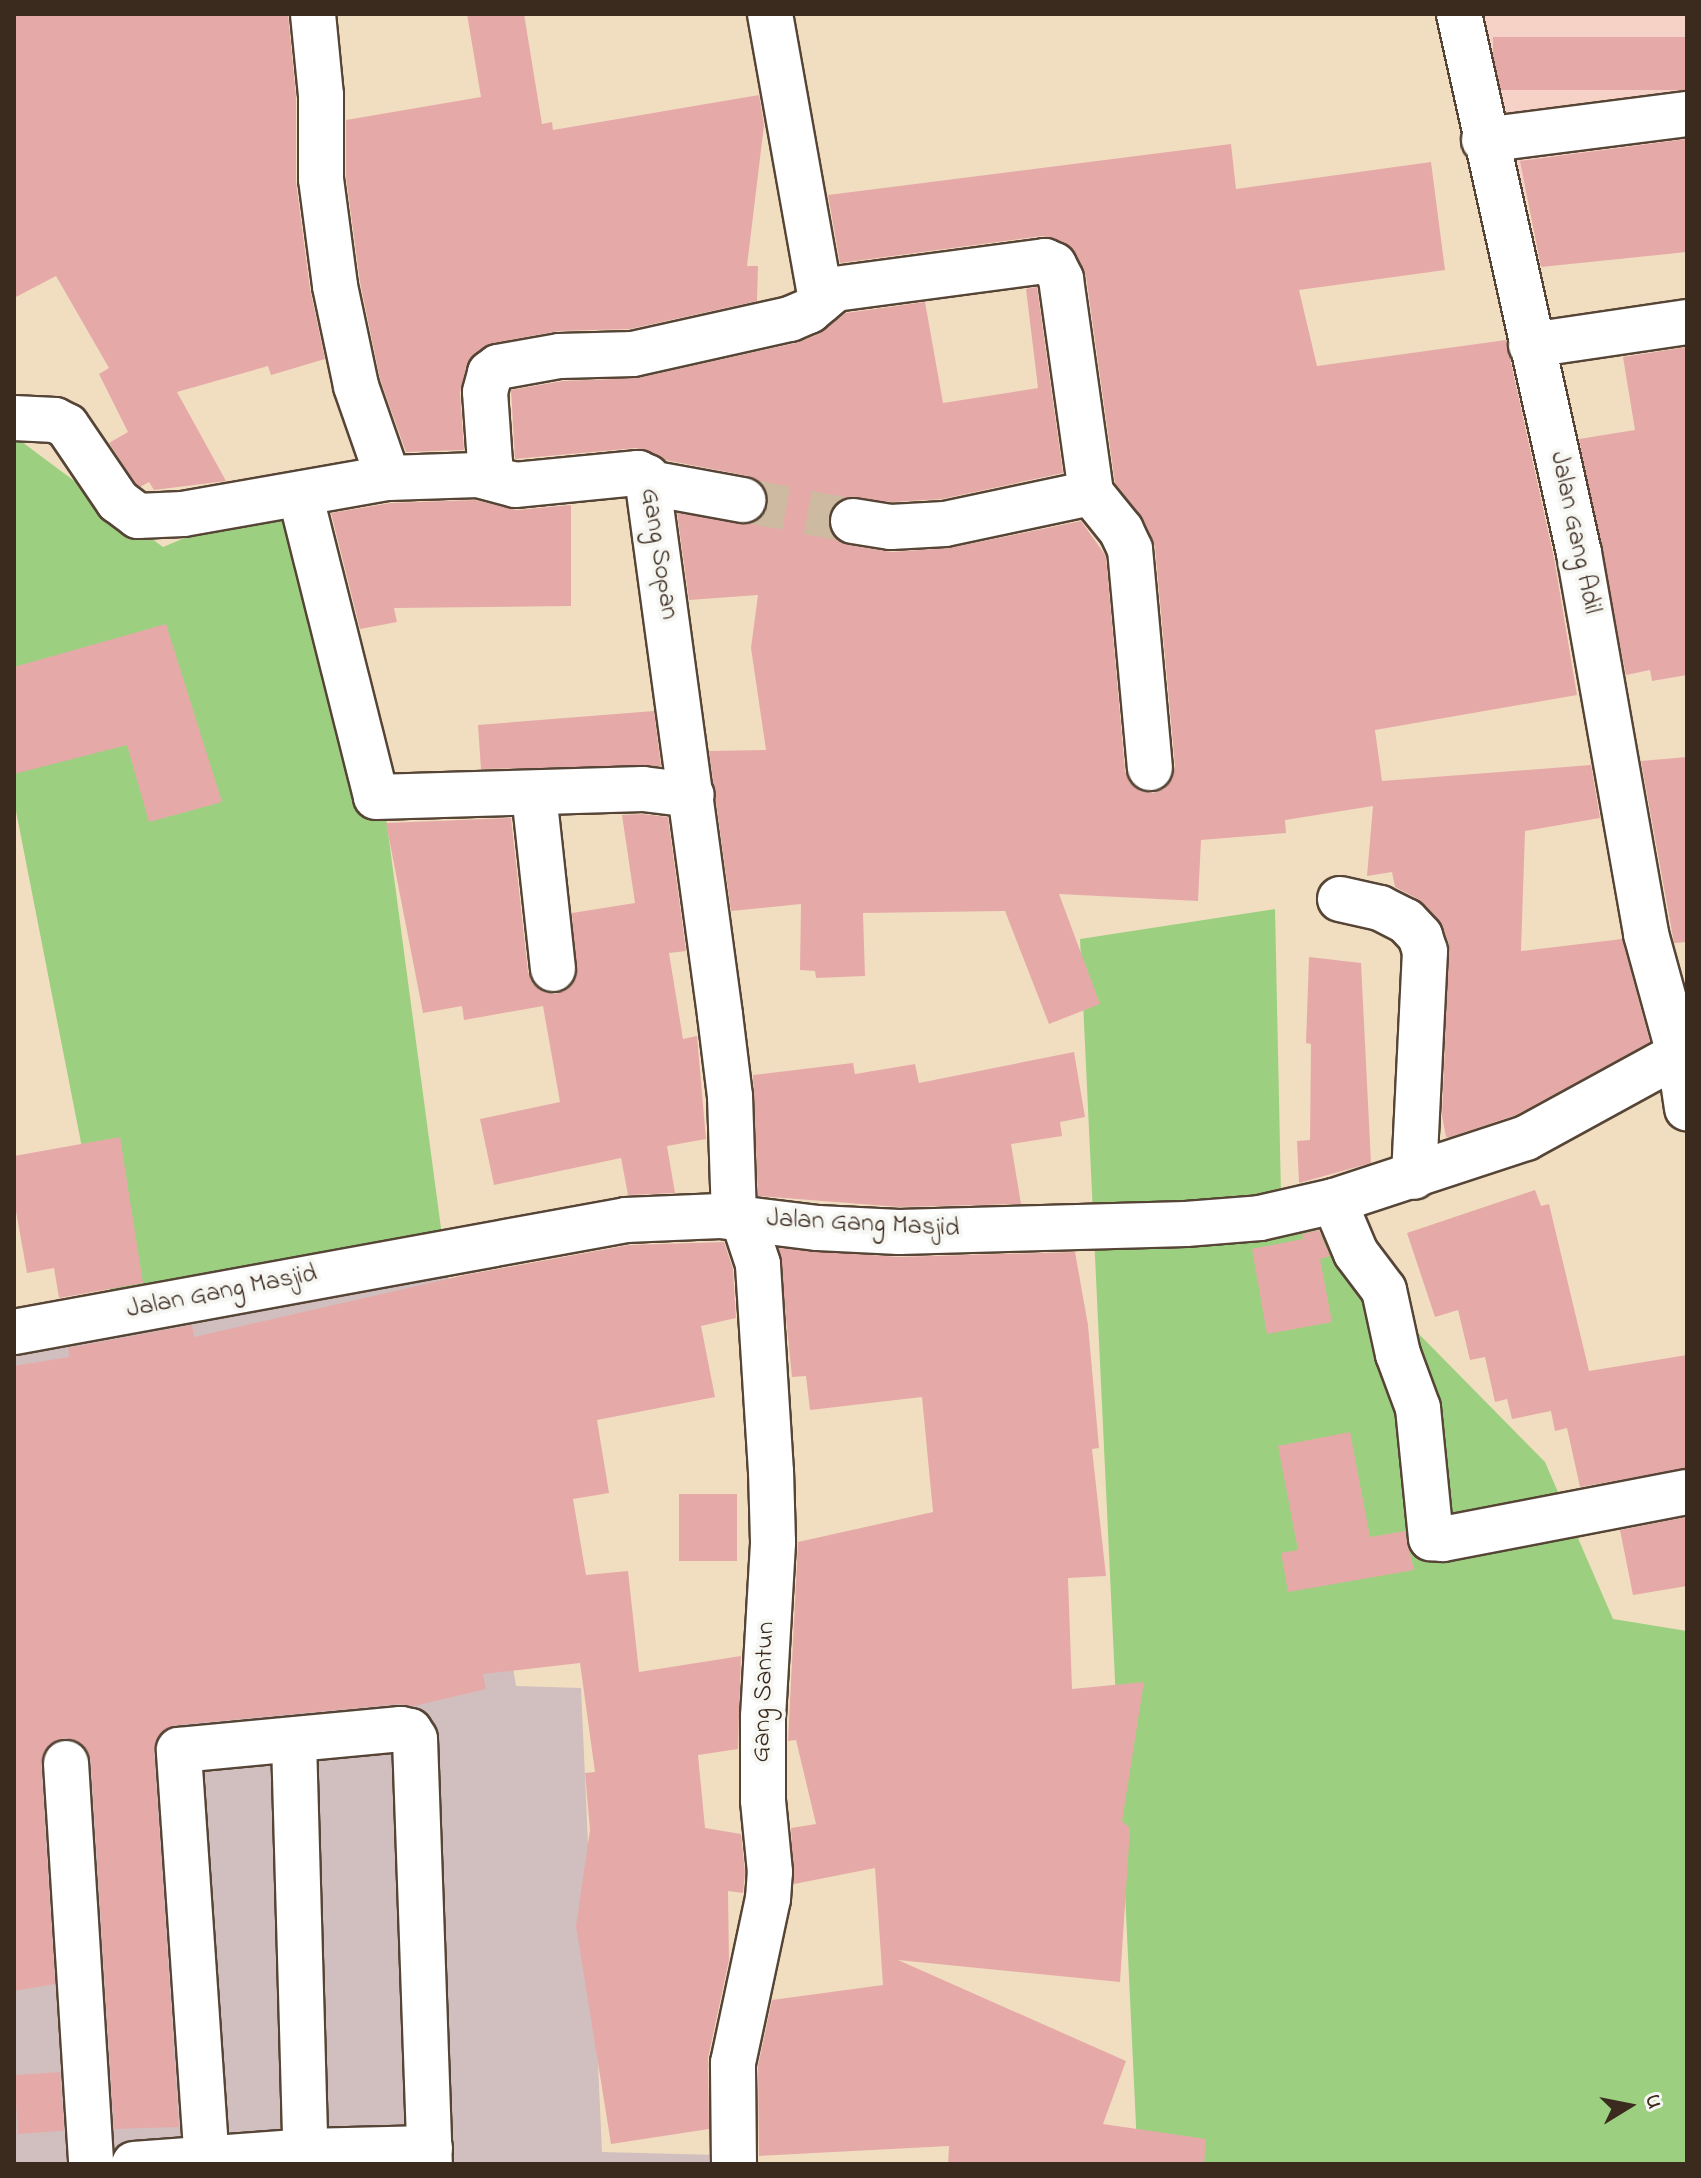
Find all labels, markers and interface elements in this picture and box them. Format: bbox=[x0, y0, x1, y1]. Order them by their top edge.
street label: Jalan Gang Adil bbox=[1542, 449, 1606, 617]
street label: Gang Sopan bbox=[632, 486, 684, 622]
street label: Jalan Gang Masjid bbox=[766, 1204, 960, 1246]
street label: Jalan Gang Masjid bbox=[124, 1259, 320, 1327]
street label: Gang Santun bbox=[747, 1621, 783, 1763]
north arrow bbox=[1589, 2066, 1669, 2146]
text: U bbox=[1636, 2092, 1670, 2111]

